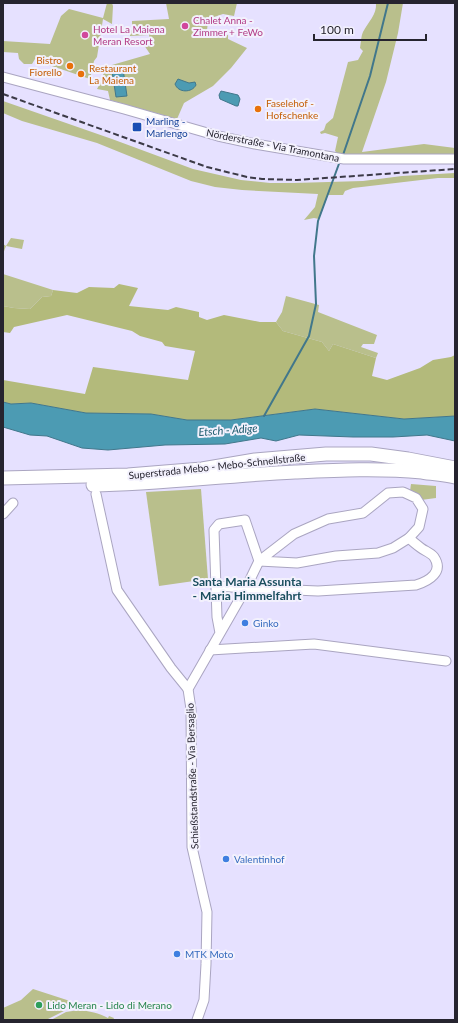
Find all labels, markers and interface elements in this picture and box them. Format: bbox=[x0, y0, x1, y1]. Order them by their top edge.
place label: Chalet Anna - Zimmer + FeWo bbox=[193, 14, 263, 38]
scale bar bbox=[314, 16, 426, 42]
marker: Chalet Anna - Zimmer + FeWo bbox=[180, 21, 190, 31]
text: 100 m bbox=[320, 22, 354, 37]
place label: Hotel La Maiena Meran Resort bbox=[93, 23, 165, 47]
marker: Hotel La Maiena Meran Resort bbox=[80, 30, 90, 40]
place label: Bistro Fiorello bbox=[29, 54, 62, 78]
marker: Bistro Fiorello bbox=[65, 61, 75, 71]
place label: Restaurant La Maiena bbox=[89, 62, 137, 86]
marker: Restaurant La Maiena bbox=[76, 69, 86, 79]
place label: Faselehof - Hofschenke bbox=[266, 97, 318, 121]
marker: Faselehof - Hofschenke bbox=[253, 104, 263, 114]
place label: Marling - Marlengo bbox=[146, 115, 188, 139]
marker: Marling - Marlengo bbox=[131, 121, 143, 133]
street label: Nörderstraße - Via Tramontana bbox=[205, 126, 341, 164]
water label: Etsch - Adige bbox=[198, 421, 258, 438]
street label: Superstrada Mebo - Mebo-Schnellstraße bbox=[128, 451, 306, 481]
district label: Santa Maria Assunta - Maria Himmelfahrt bbox=[192, 574, 302, 603]
place label: Ginko bbox=[253, 617, 279, 629]
marker: Ginko bbox=[240, 618, 250, 628]
street label: Schießstandstraße - Via Bersaglio bbox=[183, 702, 201, 849]
place label: Valentinhof bbox=[234, 853, 285, 865]
marker: Valentinhof bbox=[221, 854, 231, 864]
place label: MTK Moto bbox=[185, 948, 234, 960]
marker: MTK Moto bbox=[172, 949, 182, 959]
place label: Lido Meran - Lido di Merano bbox=[47, 999, 172, 1011]
marker: Lido Meran - Lido di Merano bbox=[34, 1000, 44, 1010]

